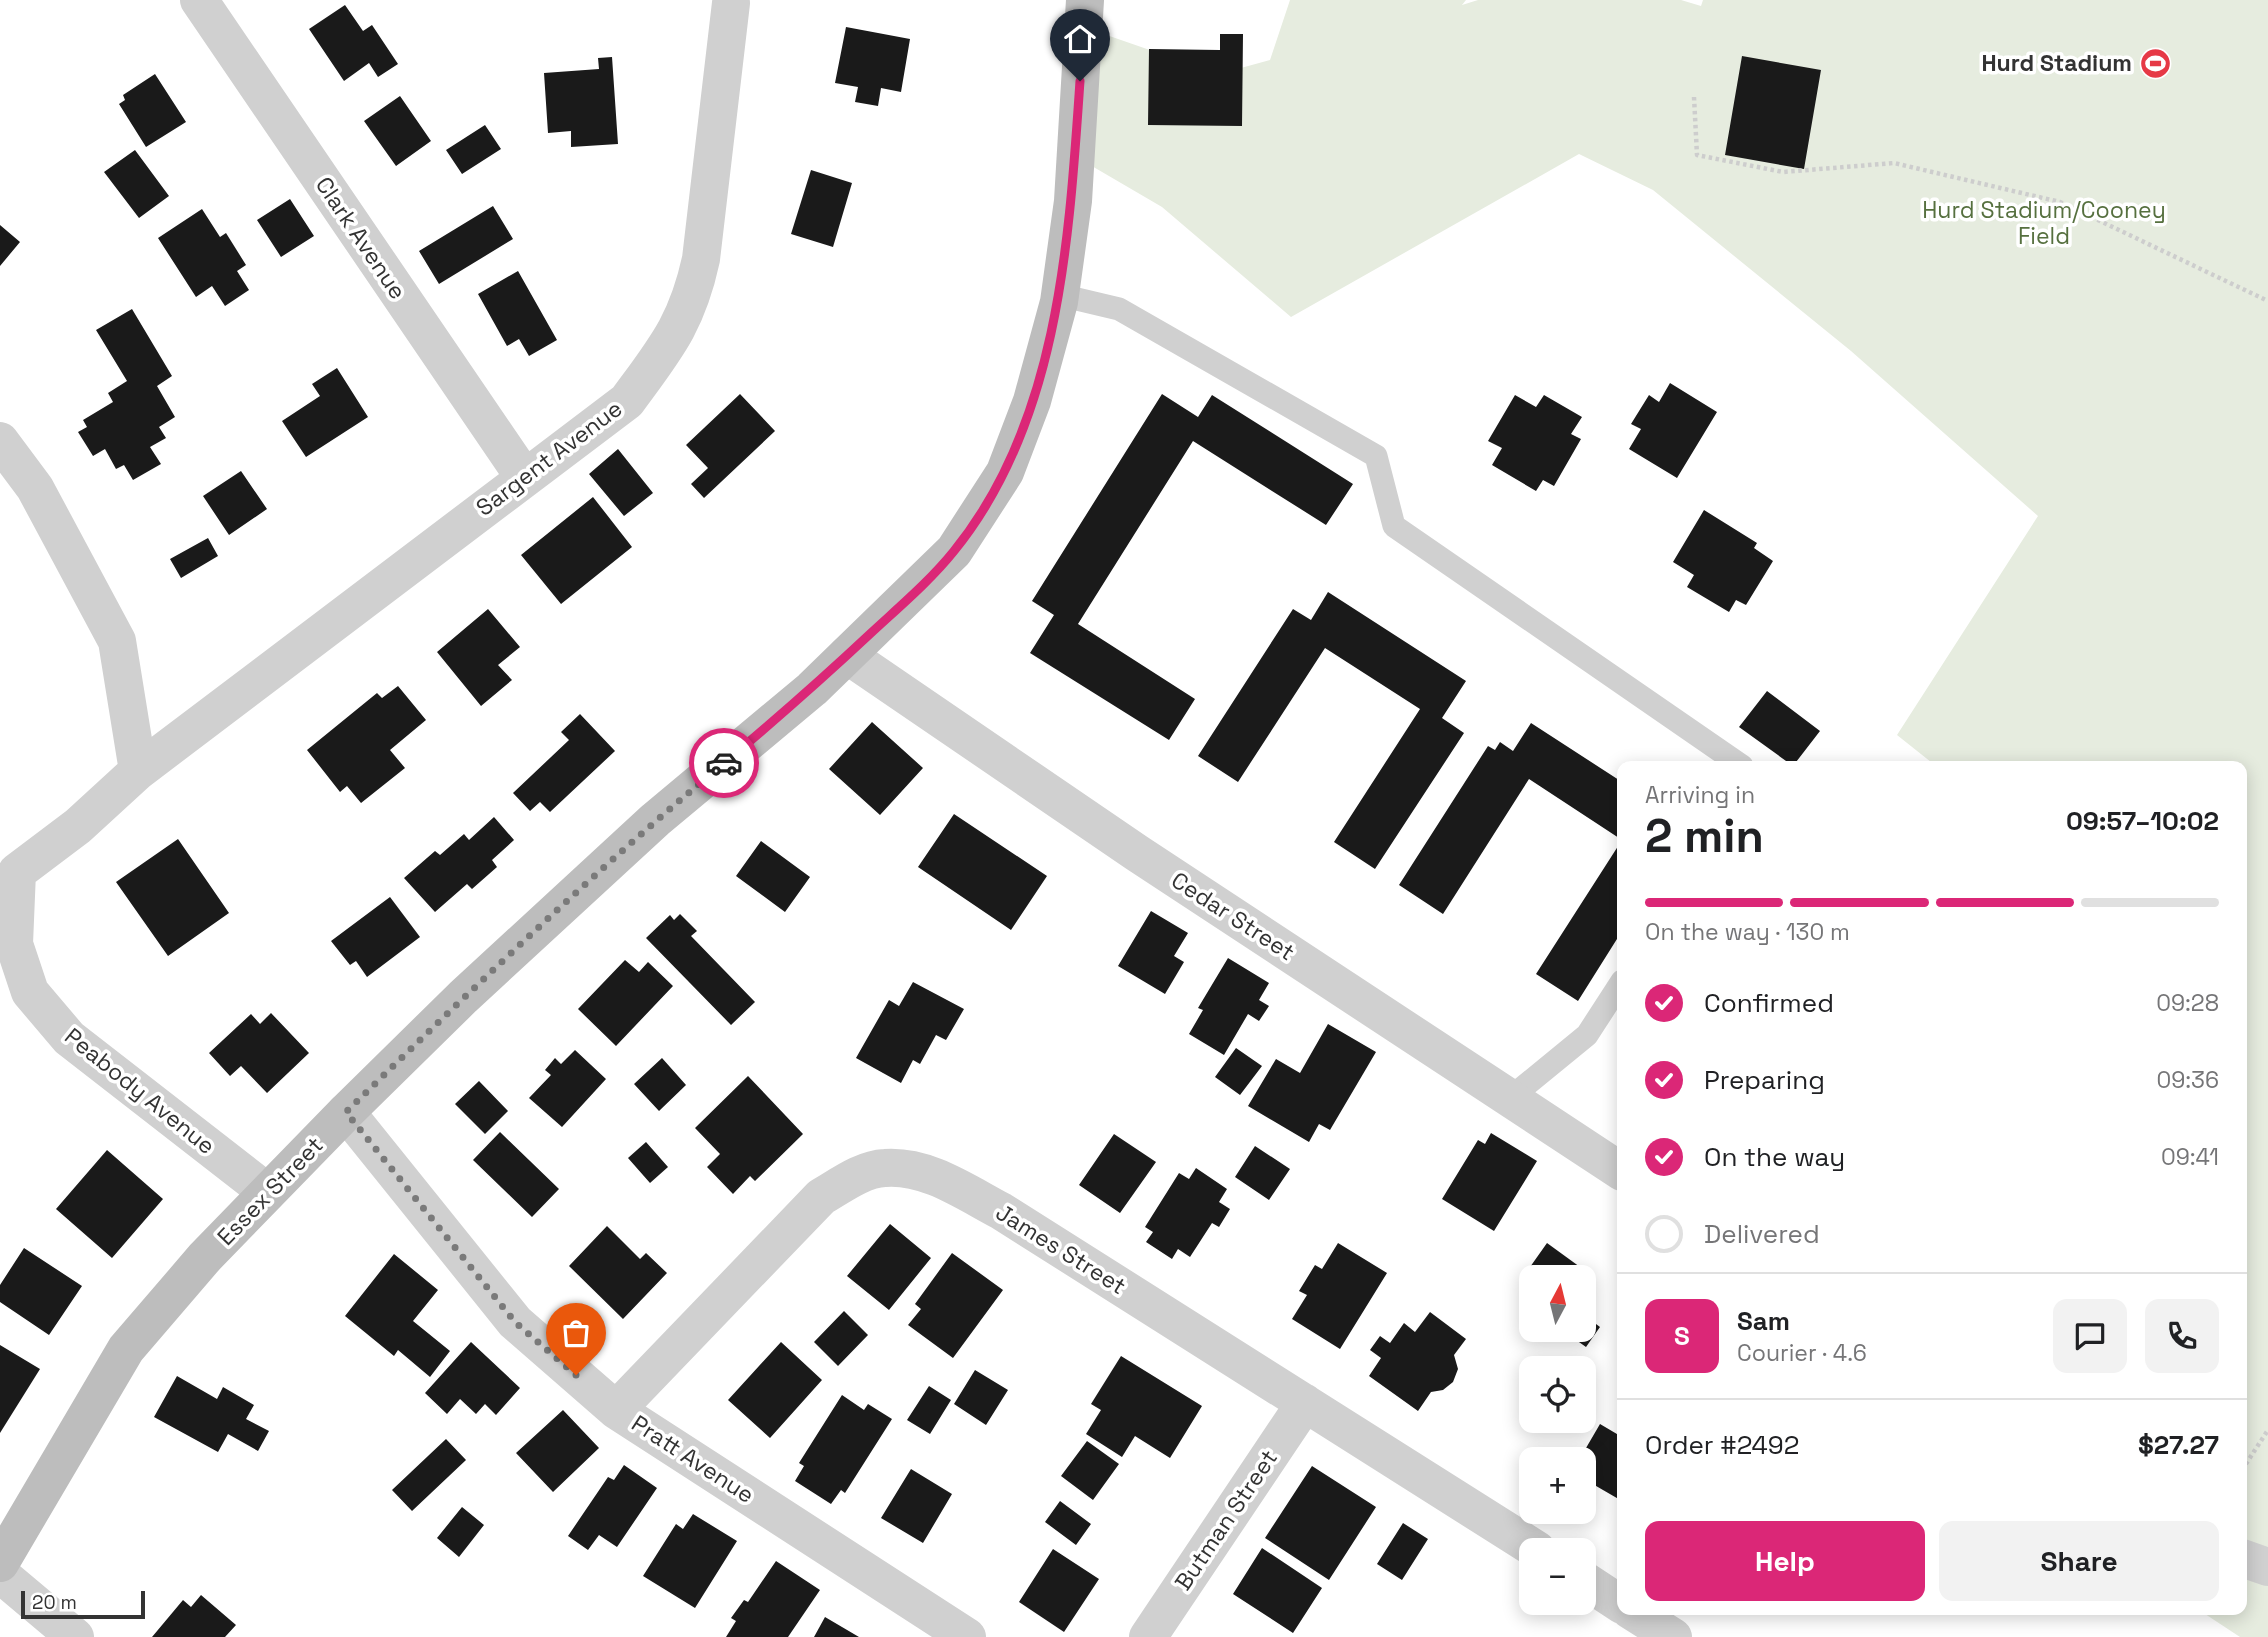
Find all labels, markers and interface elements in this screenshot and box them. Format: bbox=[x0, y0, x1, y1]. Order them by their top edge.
pin bbox=[1050, 9, 1110, 81]
icon: home bbox=[1061, 20, 1099, 58]
sports icon: Hurd Stadium bbox=[2138, 46, 2172, 80]
place label: Hurd Stadium bbox=[1981, 48, 2132, 78]
street label: Clark Avenue bbox=[309, 171, 413, 305]
park label: Hurd Stadium/Cooney Field bbox=[1922, 195, 2166, 251]
street label: Sargent Avenue bbox=[470, 393, 628, 523]
courier bbox=[689, 728, 759, 798]
icon: car bbox=[705, 744, 743, 782]
text: Arriving in bbox=[1645, 780, 1755, 810]
text: 09:57–10:02 bbox=[2066, 804, 2219, 838]
text: 2 min bbox=[1645, 807, 1764, 865]
street label: Cedar Street bbox=[1166, 865, 1300, 967]
text: On the way · 130 m bbox=[1645, 917, 1850, 947]
icon: check bbox=[1645, 984, 1683, 1022]
text: Confirmed bbox=[1704, 986, 1834, 1020]
text: 09:28 bbox=[2156, 988, 2219, 1018]
street label: Peabody Avenue bbox=[59, 1021, 221, 1161]
icon: check bbox=[1645, 1061, 1683, 1099]
text: Preparing bbox=[1704, 1063, 1825, 1097]
text: 09:36 bbox=[2156, 1065, 2219, 1095]
street label: Essex Street bbox=[211, 1130, 329, 1252]
icon: check bbox=[1645, 1138, 1683, 1176]
text: On the way bbox=[1704, 1140, 1845, 1174]
text: 09:41 bbox=[2161, 1142, 2219, 1172]
street label: James Street bbox=[990, 1197, 1132, 1301]
text: Delivered bbox=[1704, 1217, 1820, 1251]
north arrow bbox=[1519, 1265, 1596, 1342]
map controls bbox=[1519, 1265, 1596, 1615]
button: chat bbox=[2053, 1299, 2127, 1373]
button: phone bbox=[2145, 1299, 2219, 1373]
pin bbox=[546, 1303, 606, 1375]
text: Sam bbox=[1737, 1304, 1790, 1338]
icon: bag bbox=[557, 1314, 595, 1352]
text: S bbox=[1674, 1319, 1690, 1353]
text: Courier · 4.6 bbox=[1737, 1338, 1867, 1368]
button: locate bbox=[1519, 1356, 1596, 1433]
street label: Pratt Avenue bbox=[626, 1408, 760, 1510]
text: Order #2492 bbox=[1645, 1428, 1799, 1462]
text: $27.27 bbox=[2138, 1428, 2219, 1462]
street label: Butman Street bbox=[1168, 1444, 1284, 1596]
button: + bbox=[1519, 1447, 1596, 1524]
button: Help bbox=[1645, 1521, 1925, 1601]
button: Share bbox=[1939, 1521, 2219, 1601]
button: − bbox=[1519, 1538, 1596, 1615]
scale bar bbox=[21, 1588, 145, 1620]
text: 20 m bbox=[32, 1590, 77, 1615]

